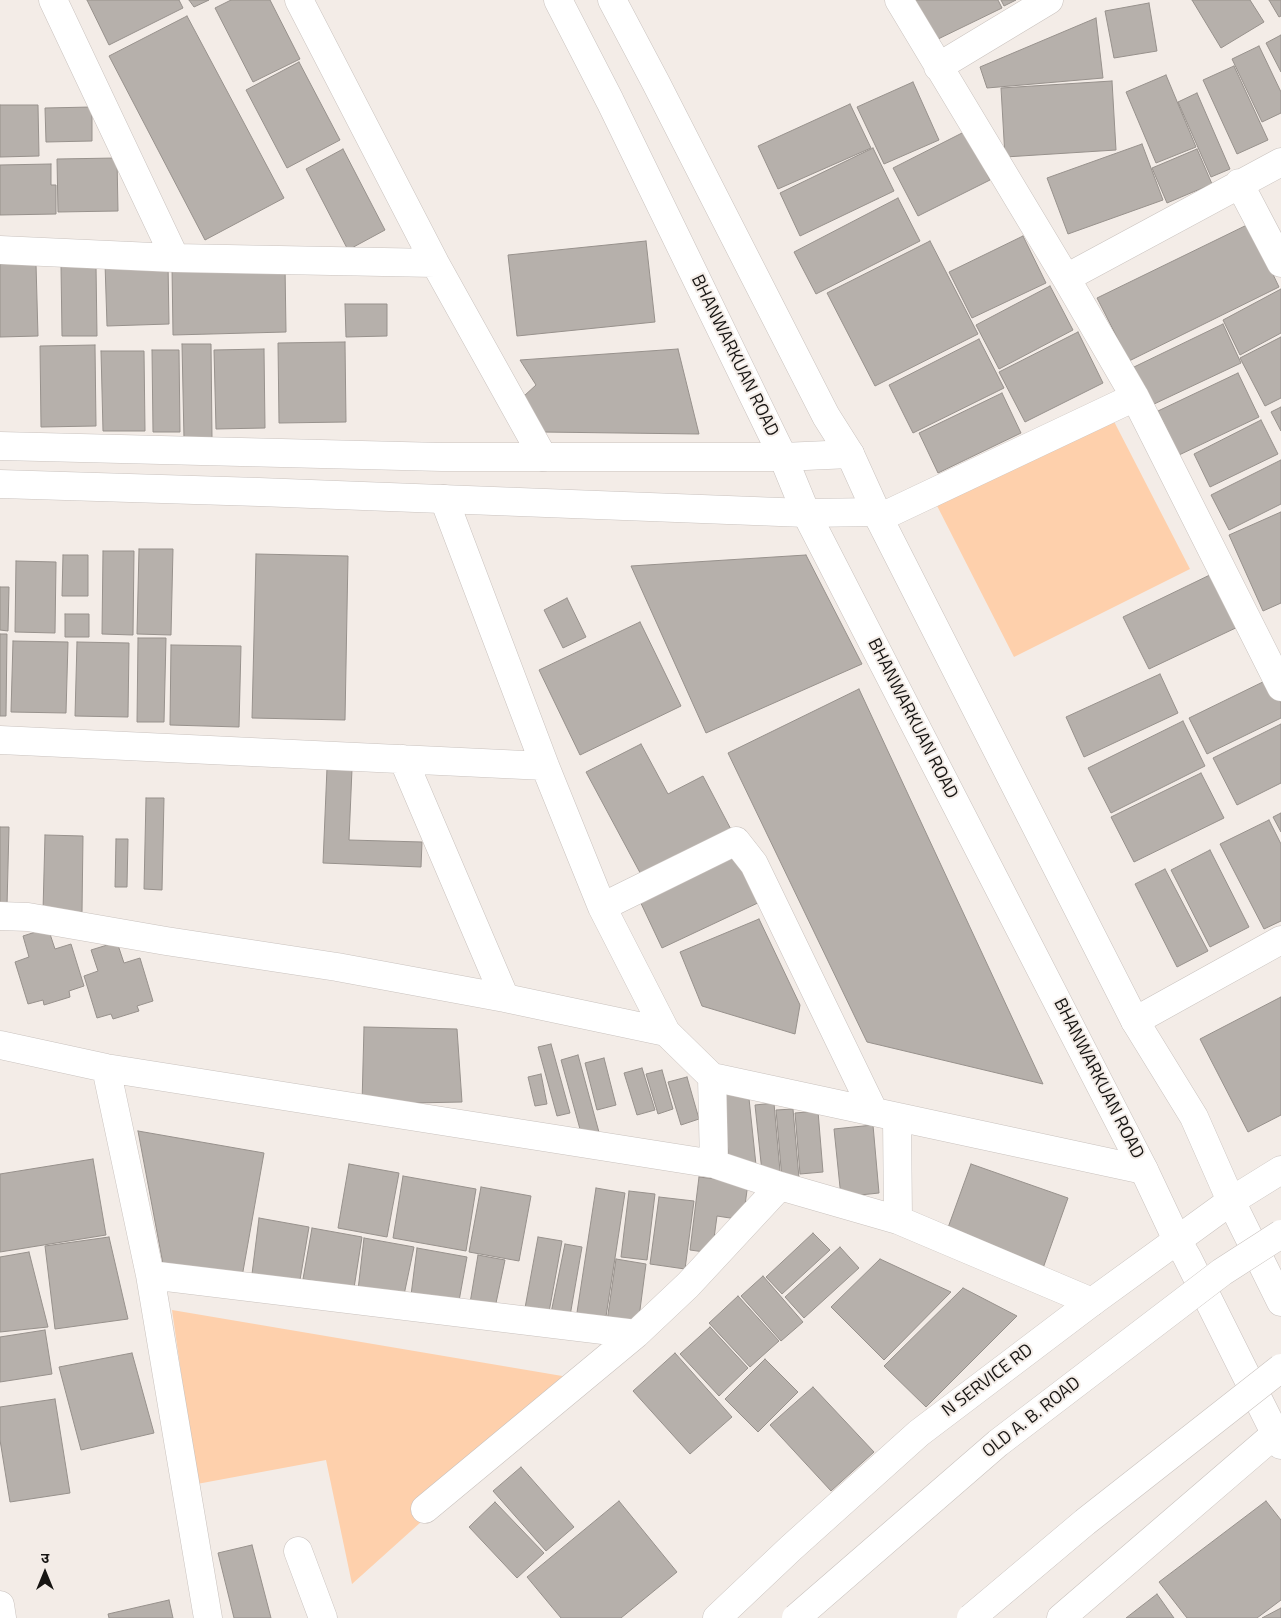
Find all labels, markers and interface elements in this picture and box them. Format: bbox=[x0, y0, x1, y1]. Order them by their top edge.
street label: BHANWARKUAN ROAD bbox=[685, 272, 783, 440]
street label: BHANWARKUAN ROAD bbox=[862, 635, 962, 803]
street label: BHANWARKUAN ROAD bbox=[1048, 995, 1148, 1163]
street label: N SERVICE RD bbox=[938, 1340, 1038, 1422]
street label: OLD A. B. ROAD bbox=[979, 1373, 1085, 1463]
text: उ bbox=[41, 1547, 49, 1568]
north arrow bbox=[20, 1548, 70, 1598]

